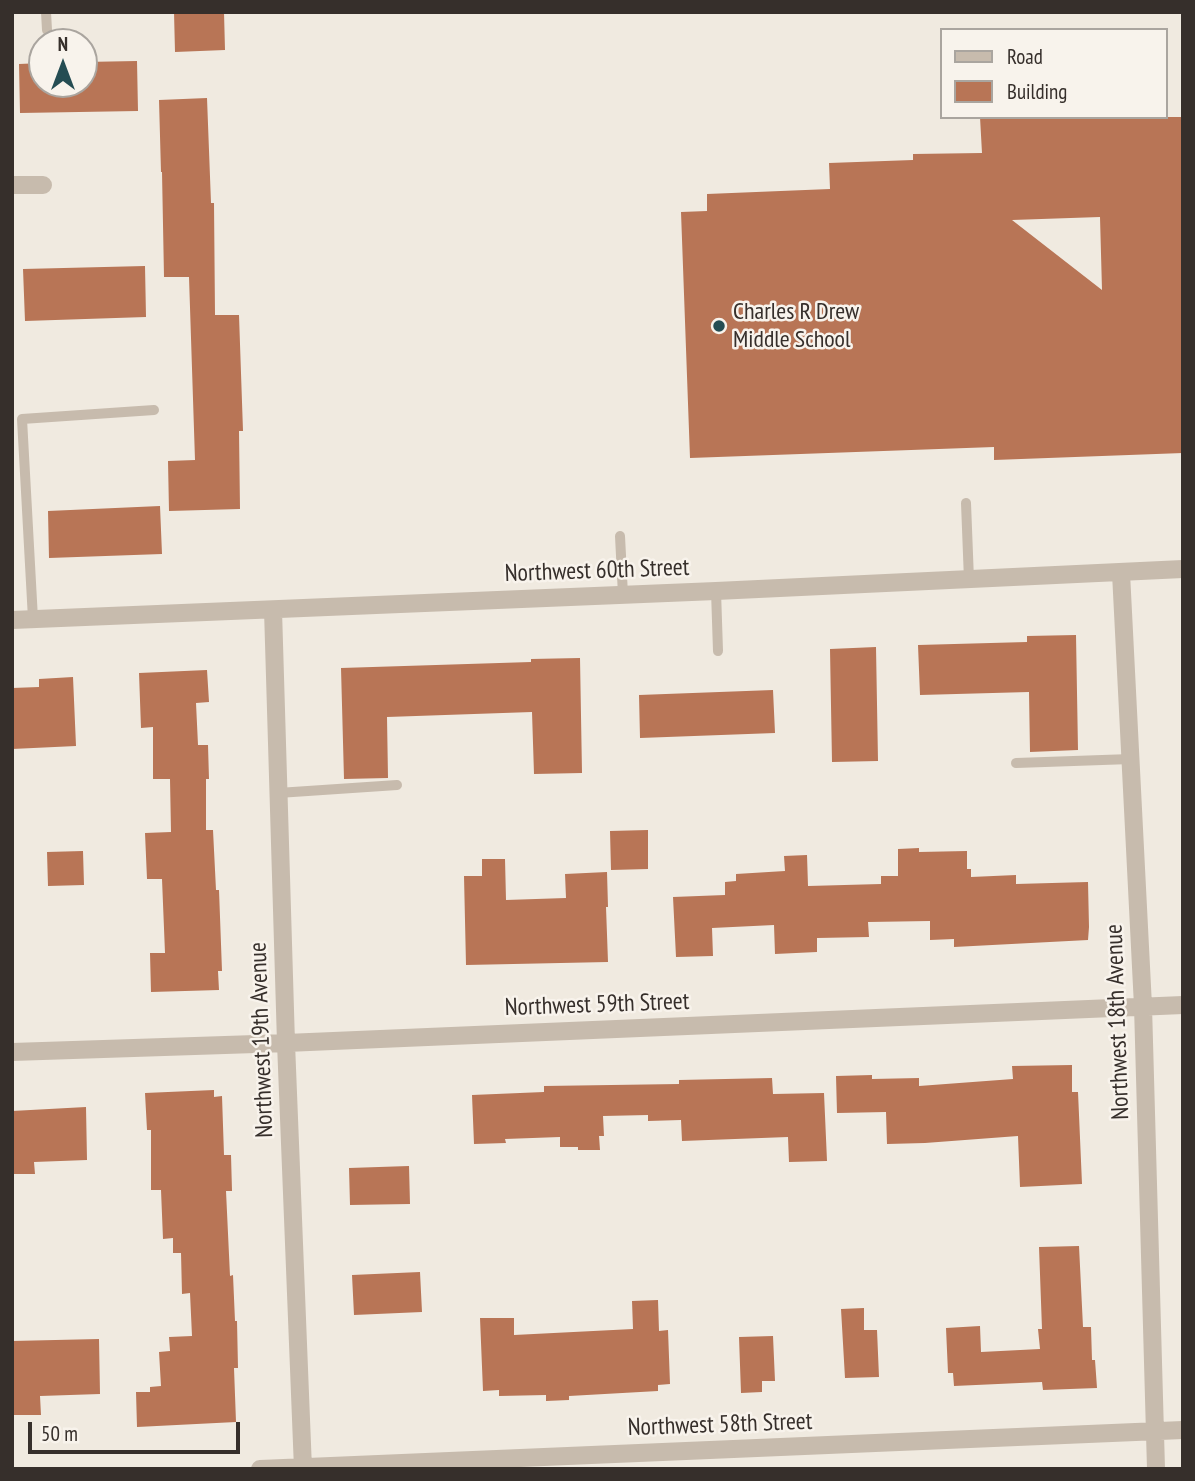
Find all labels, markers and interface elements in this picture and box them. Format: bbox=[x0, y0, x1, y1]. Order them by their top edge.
north arrow bbox=[28, 28, 98, 98]
legend bbox=[940, 28, 1167, 119]
text: N bbox=[58, 32, 68, 56]
text: Road bbox=[1007, 43, 1043, 70]
text: Building bbox=[1007, 78, 1067, 105]
place label: Charles R Drew Middle School bbox=[733, 298, 859, 354]
marker: Charles R Drew Middle School bbox=[711, 318, 727, 334]
street label: Northwest 60th Street bbox=[504, 553, 690, 589]
street label: Northwest 18th Avenue bbox=[1100, 924, 1136, 1120]
street label: Northwest 19th Avenue bbox=[244, 942, 280, 1138]
street label: Northwest 59th Street bbox=[504, 987, 690, 1023]
street label: Northwest 58th Street bbox=[627, 1407, 813, 1443]
scale bar bbox=[32, 1408, 243, 1452]
text: 50 m bbox=[41, 1420, 78, 1447]

